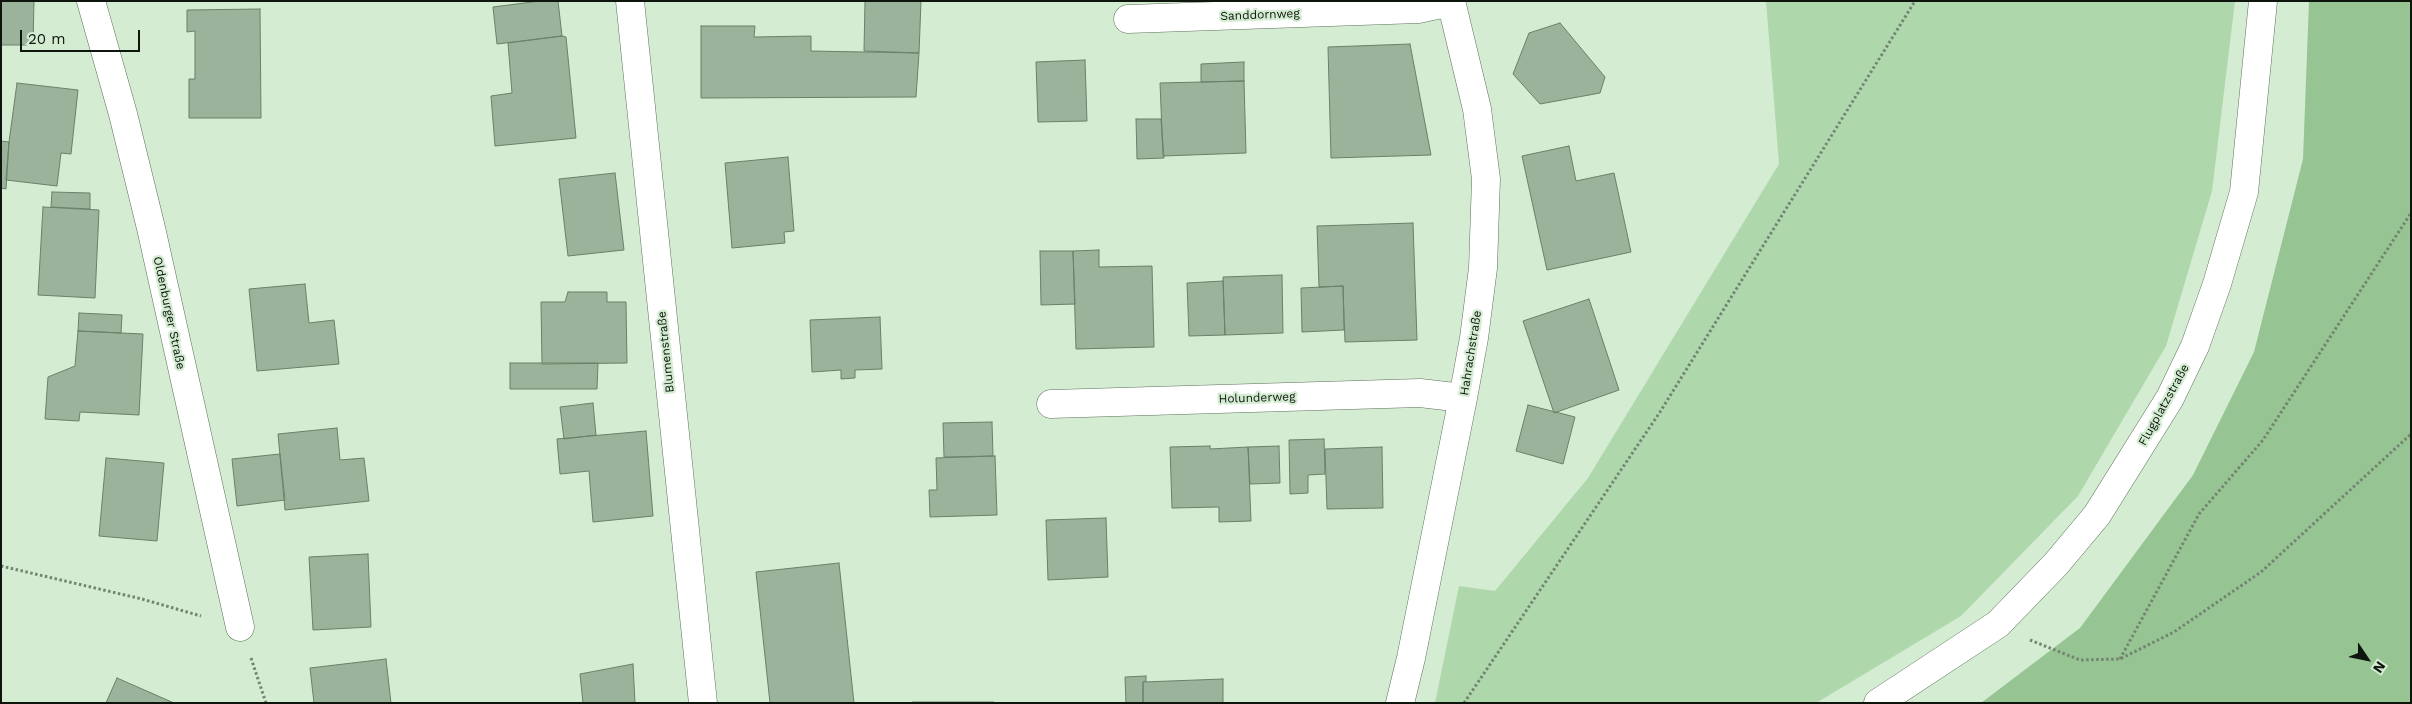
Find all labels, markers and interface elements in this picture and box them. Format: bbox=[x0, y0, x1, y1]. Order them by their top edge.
street label: Sanddornweg bbox=[1220, 6, 1300, 24]
scale bar bbox=[22, 20, 142, 52]
text: 20 m bbox=[28, 30, 66, 48]
street label: Oldenburger Straße bbox=[150, 255, 188, 371]
street label: Hahrachstraße bbox=[1457, 309, 1485, 397]
street label: Blumenstraße bbox=[655, 311, 677, 393]
street label: Flugplatzstraße bbox=[2136, 362, 2192, 448]
street label: Holunderweg bbox=[1218, 389, 1296, 407]
north arrow bbox=[2342, 634, 2392, 684]
text: N bbox=[2370, 659, 2389, 676]

